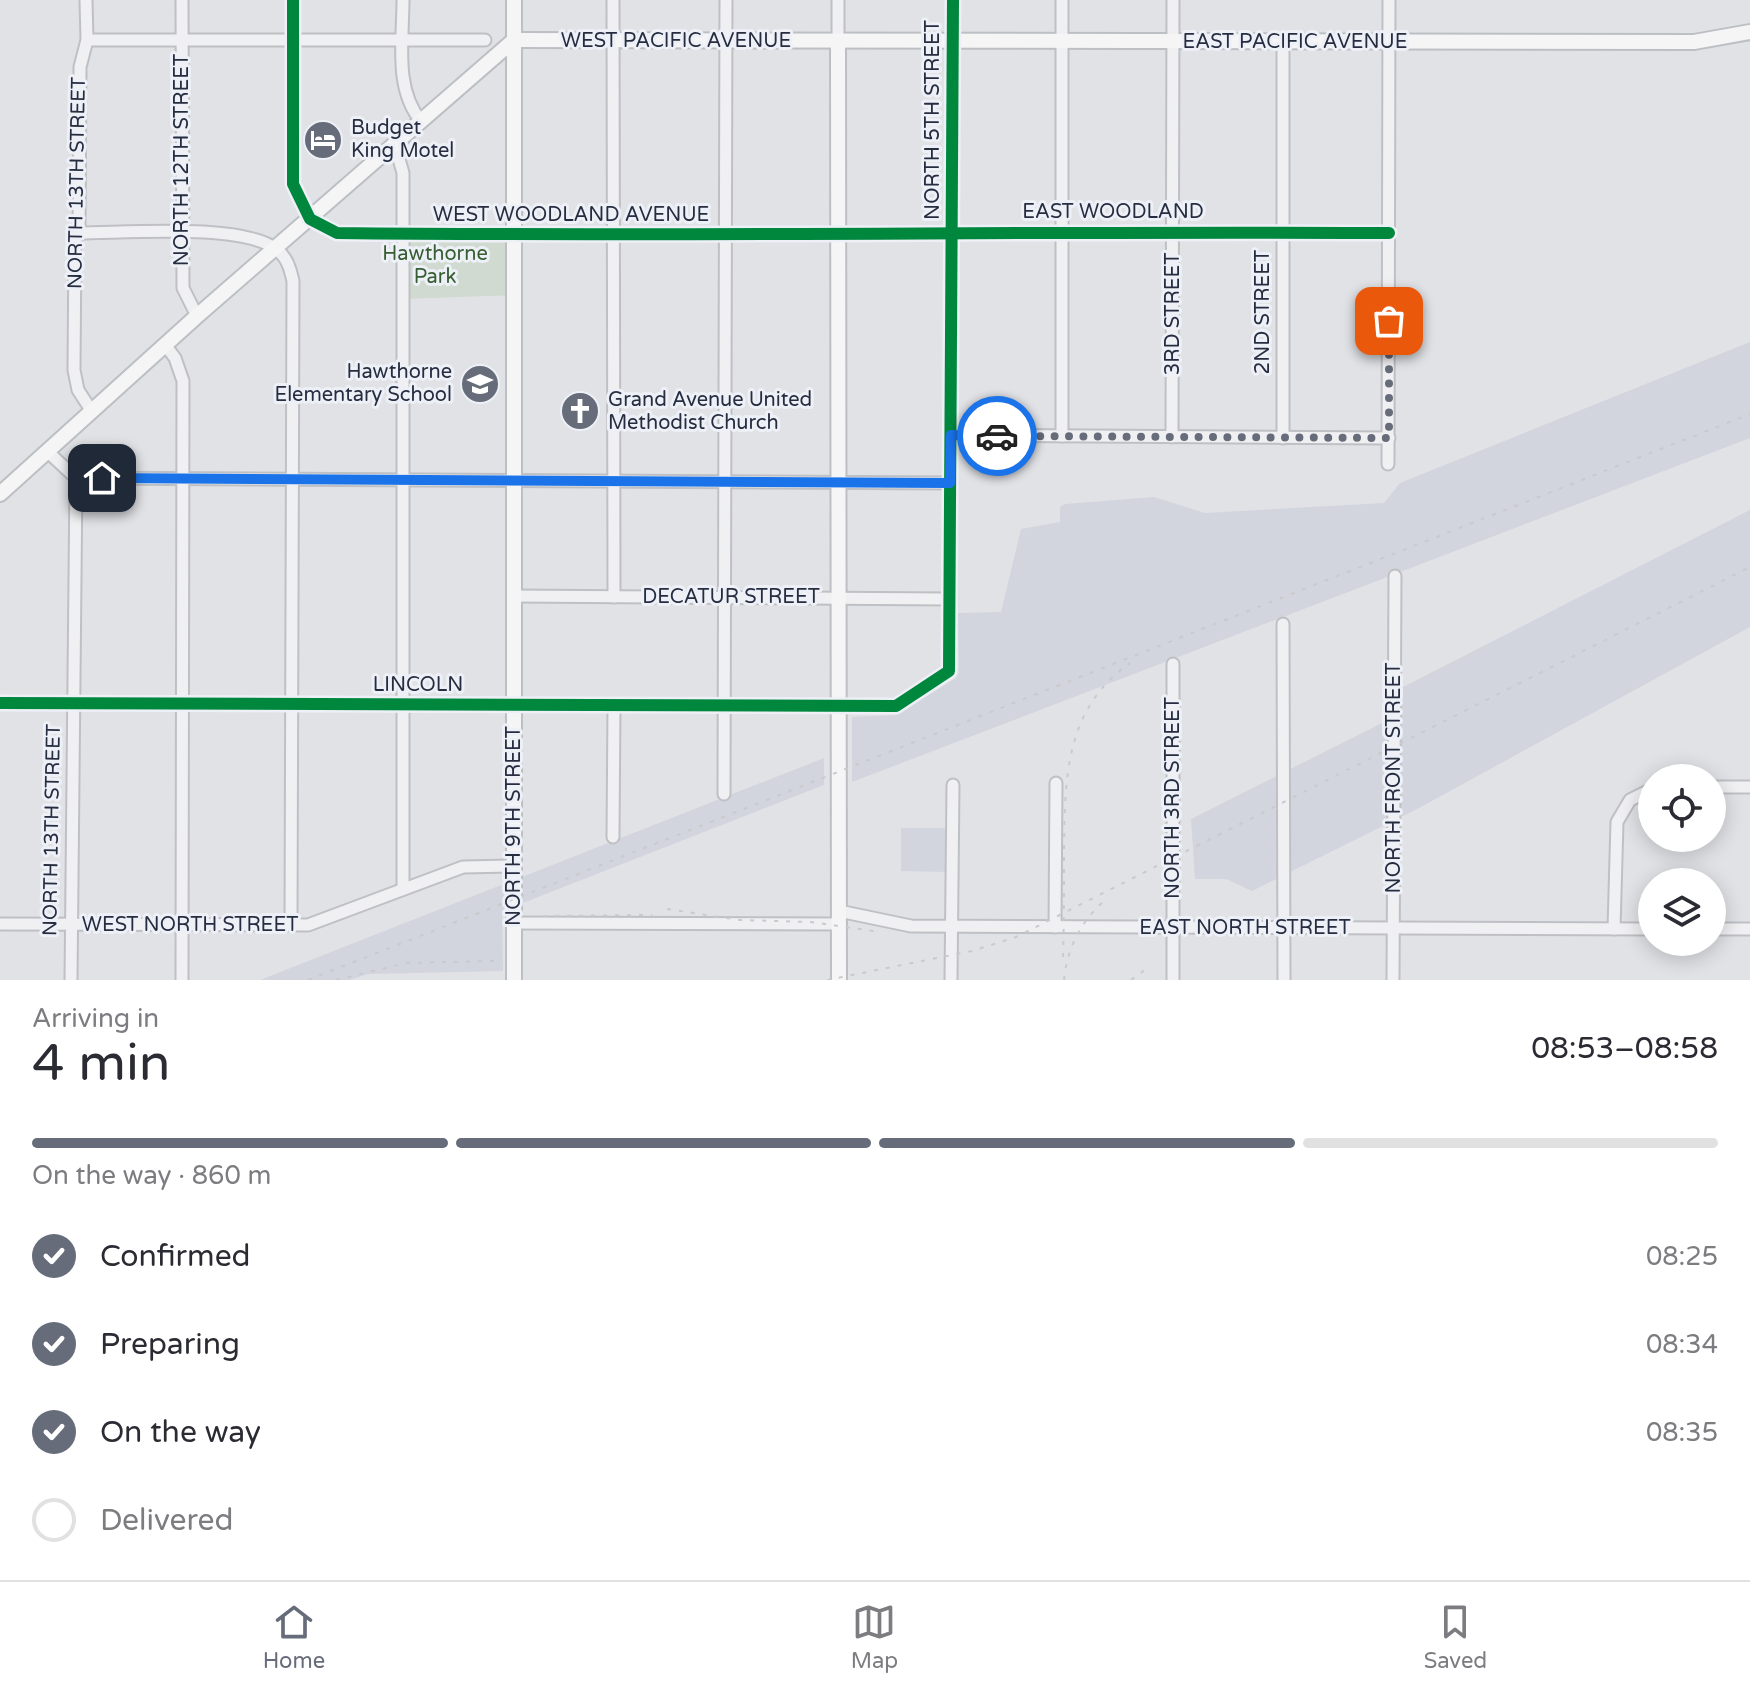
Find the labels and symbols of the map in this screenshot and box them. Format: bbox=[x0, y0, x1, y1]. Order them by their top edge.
street label: NORTH 5TH STREET bbox=[921, 20, 945, 220]
street label: WEST PACIFIC AVENUE bbox=[561, 29, 791, 53]
street label: EAST PACIFIC AVENUE bbox=[1182, 30, 1408, 54]
street label: NORTH 12TH STREET bbox=[170, 54, 194, 266]
street label: NORTH 13TH STREET bbox=[63, 77, 91, 289]
place label: Budget King Motel bbox=[351, 116, 454, 163]
hotel icon: Budget King Motel bbox=[302, 119, 344, 161]
street label: EAST WOODLAND bbox=[1022, 200, 1204, 224]
street label: WEST WOODLAND AVENUE bbox=[433, 203, 709, 227]
park label: Hawthorne Park bbox=[382, 242, 488, 289]
street label: 2ND STREET bbox=[1251, 250, 1275, 374]
street label: 3RD STREET bbox=[1161, 253, 1185, 375]
pin bbox=[1355, 287, 1423, 355]
place label: Hawthorne Elementary School bbox=[274, 360, 452, 407]
school or university icon: Hawthorne Elementary School bbox=[459, 363, 501, 405]
place label: Grand Avenue United Methodist Church bbox=[608, 388, 812, 435]
church icon: Grand Avenue United Methodist Church bbox=[559, 390, 601, 432]
courier bbox=[957, 396, 1037, 476]
pin bbox=[68, 444, 136, 512]
street label: DECATUR STREET bbox=[642, 585, 820, 609]
street label: NORTH FRONT STREET bbox=[1382, 663, 1406, 893]
street label: LINCOLN bbox=[373, 673, 463, 697]
street label: NORTH 3RD STREET bbox=[1161, 697, 1185, 899]
street label: NORTH 13TH STREET bbox=[38, 724, 66, 936]
street label: NORTH 9TH STREET bbox=[502, 726, 526, 926]
street label: WEST NORTH STREET bbox=[82, 913, 298, 937]
street label: EAST NORTH STREET bbox=[1139, 916, 1351, 940]

